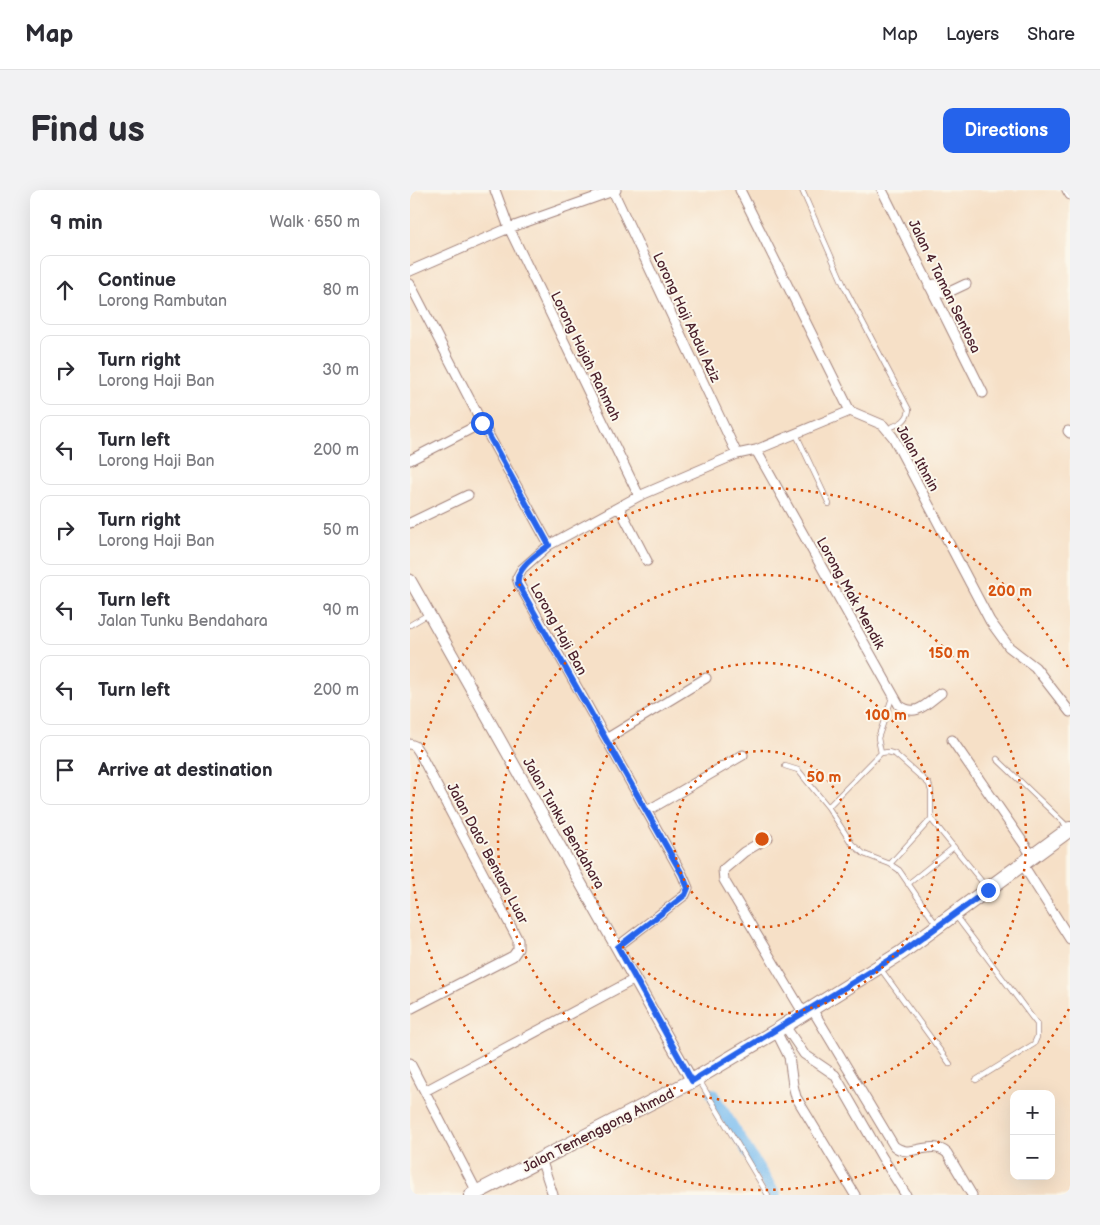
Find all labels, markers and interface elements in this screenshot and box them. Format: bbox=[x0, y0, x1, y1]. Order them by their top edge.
text: Map bbox=[25, 20, 73, 49]
text: Map bbox=[882, 24, 918, 45]
text: Layers bbox=[946, 24, 999, 45]
text: Share bbox=[1027, 24, 1075, 45]
button: Directions bbox=[943, 108, 1070, 153]
text: Find us bbox=[30, 109, 145, 152]
text: 9 min bbox=[50, 210, 103, 235]
text: Walk · 650 m bbox=[270, 213, 360, 232]
street label: Jalan 4 Taman Sentosa bbox=[905, 217, 984, 356]
street label: Lorong Haji Abdul Aziz bbox=[649, 250, 724, 385]
text: Continue bbox=[98, 269, 176, 292]
icon: ahead bbox=[51, 276, 79, 304]
text: 80 m bbox=[323, 281, 359, 300]
street label: Lorong Hajah Rahmah bbox=[547, 289, 624, 424]
text: Lorong Rambutan bbox=[98, 292, 227, 311]
text: Turn right bbox=[98, 349, 181, 372]
icon: right bbox=[51, 356, 79, 384]
text: 30 m bbox=[322, 361, 359, 380]
text: Lorong Haji Ban bbox=[98, 372, 215, 391]
route start bbox=[471, 412, 494, 435]
street label: Jalan Ithnin bbox=[892, 422, 943, 494]
text: Turn left bbox=[98, 429, 170, 452]
icon: left bbox=[51, 436, 79, 464]
text: 200 m bbox=[313, 441, 359, 460]
text: Lorong Haji Ban bbox=[98, 452, 215, 471]
text: Turn right bbox=[98, 509, 181, 532]
icon: right bbox=[51, 516, 79, 544]
text: 50 m bbox=[323, 521, 359, 540]
text: Lorong Haji Ban bbox=[98, 532, 215, 551]
street label: Lorong Mak Mendik bbox=[813, 534, 888, 652]
street label: Lorong Haji Ban bbox=[526, 581, 591, 678]
text: 200 m bbox=[988, 582, 1032, 601]
text: Turn left bbox=[98, 589, 170, 612]
icon: left bbox=[51, 596, 79, 624]
text: 90 m bbox=[323, 601, 359, 620]
text: Jalan Tunku Bendahara bbox=[98, 612, 268, 631]
text: 150 m bbox=[928, 644, 970, 663]
icon: left bbox=[51, 676, 79, 704]
text: Turn left bbox=[98, 679, 170, 702]
text: 200 m bbox=[313, 681, 359, 700]
text: 100 m bbox=[865, 706, 907, 725]
street label: Jalan Tunku Bendahara bbox=[519, 755, 608, 892]
icon: arrive bbox=[51, 756, 79, 784]
text: Arrive at destination bbox=[98, 759, 273, 782]
text: 50 m bbox=[807, 768, 842, 787]
street label: Jalan Dato' Bentara Luar bbox=[443, 780, 532, 927]
centre of rings bbox=[753, 830, 771, 848]
route end bbox=[977, 879, 1000, 902]
street label: Jalan Temenggong Ahmad bbox=[520, 1085, 677, 1176]
map controls bbox=[1010, 1090, 1055, 1180]
button: + bbox=[1010, 1090, 1055, 1135]
button: − bbox=[1010, 1135, 1055, 1180]

